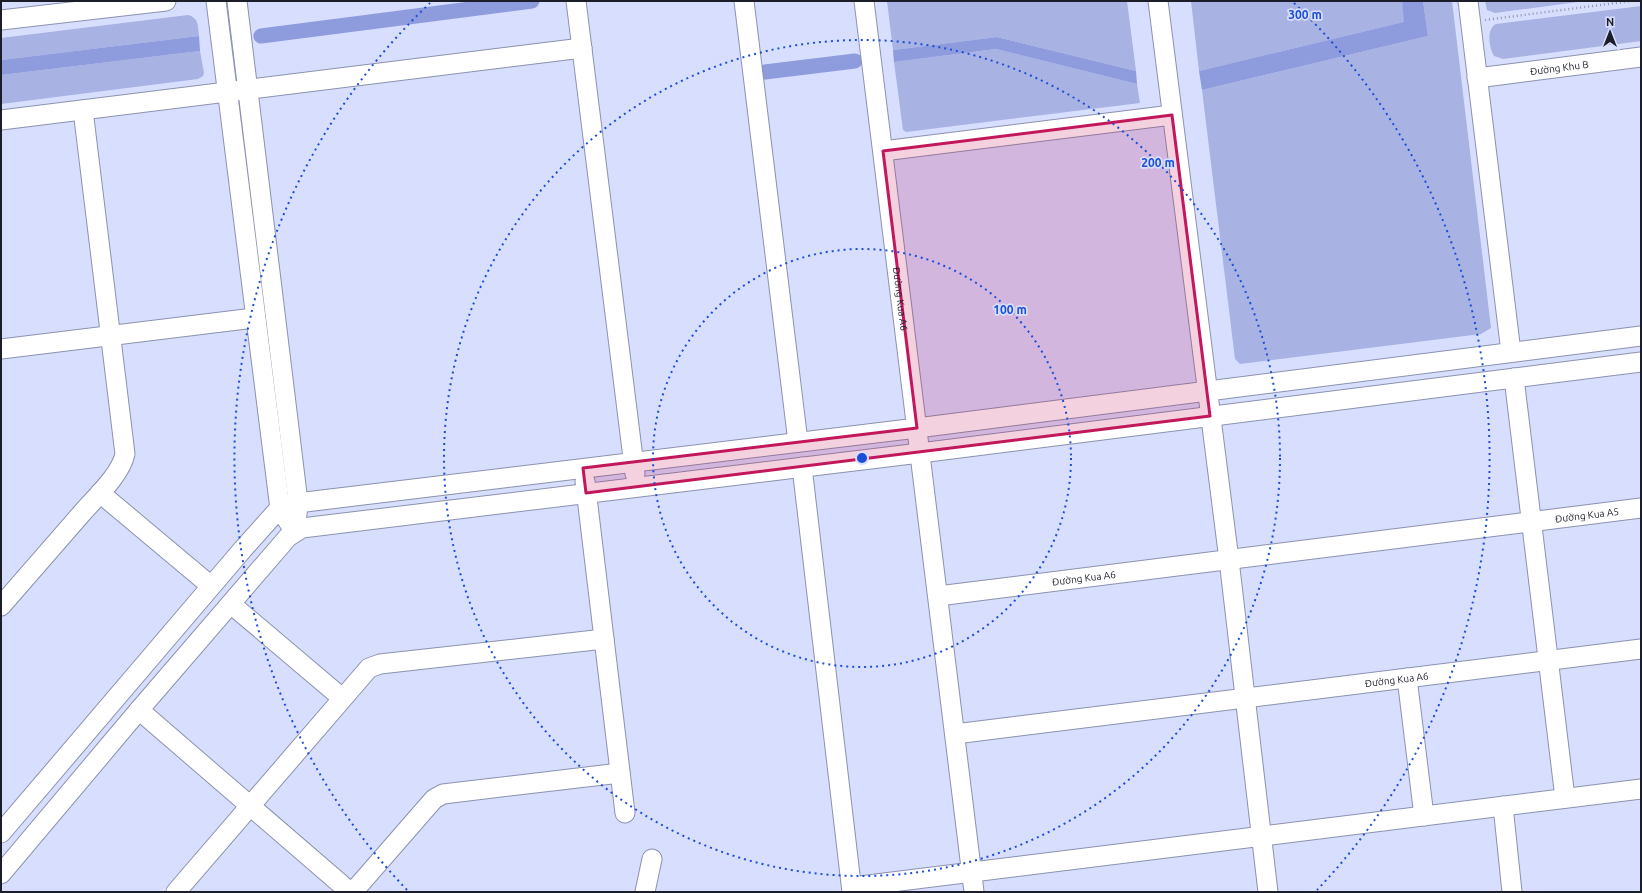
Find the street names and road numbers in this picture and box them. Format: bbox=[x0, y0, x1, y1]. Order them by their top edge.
street label: Đường Khu B bbox=[1529, 58, 1589, 77]
street label: Đường Kua A6 bbox=[891, 266, 910, 332]
street label: Đường Kua A5 bbox=[1554, 505, 1619, 524]
street label: Đường Kua A6 bbox=[1051, 568, 1117, 587]
street label: Đường Kua A6 bbox=[1364, 670, 1429, 689]

